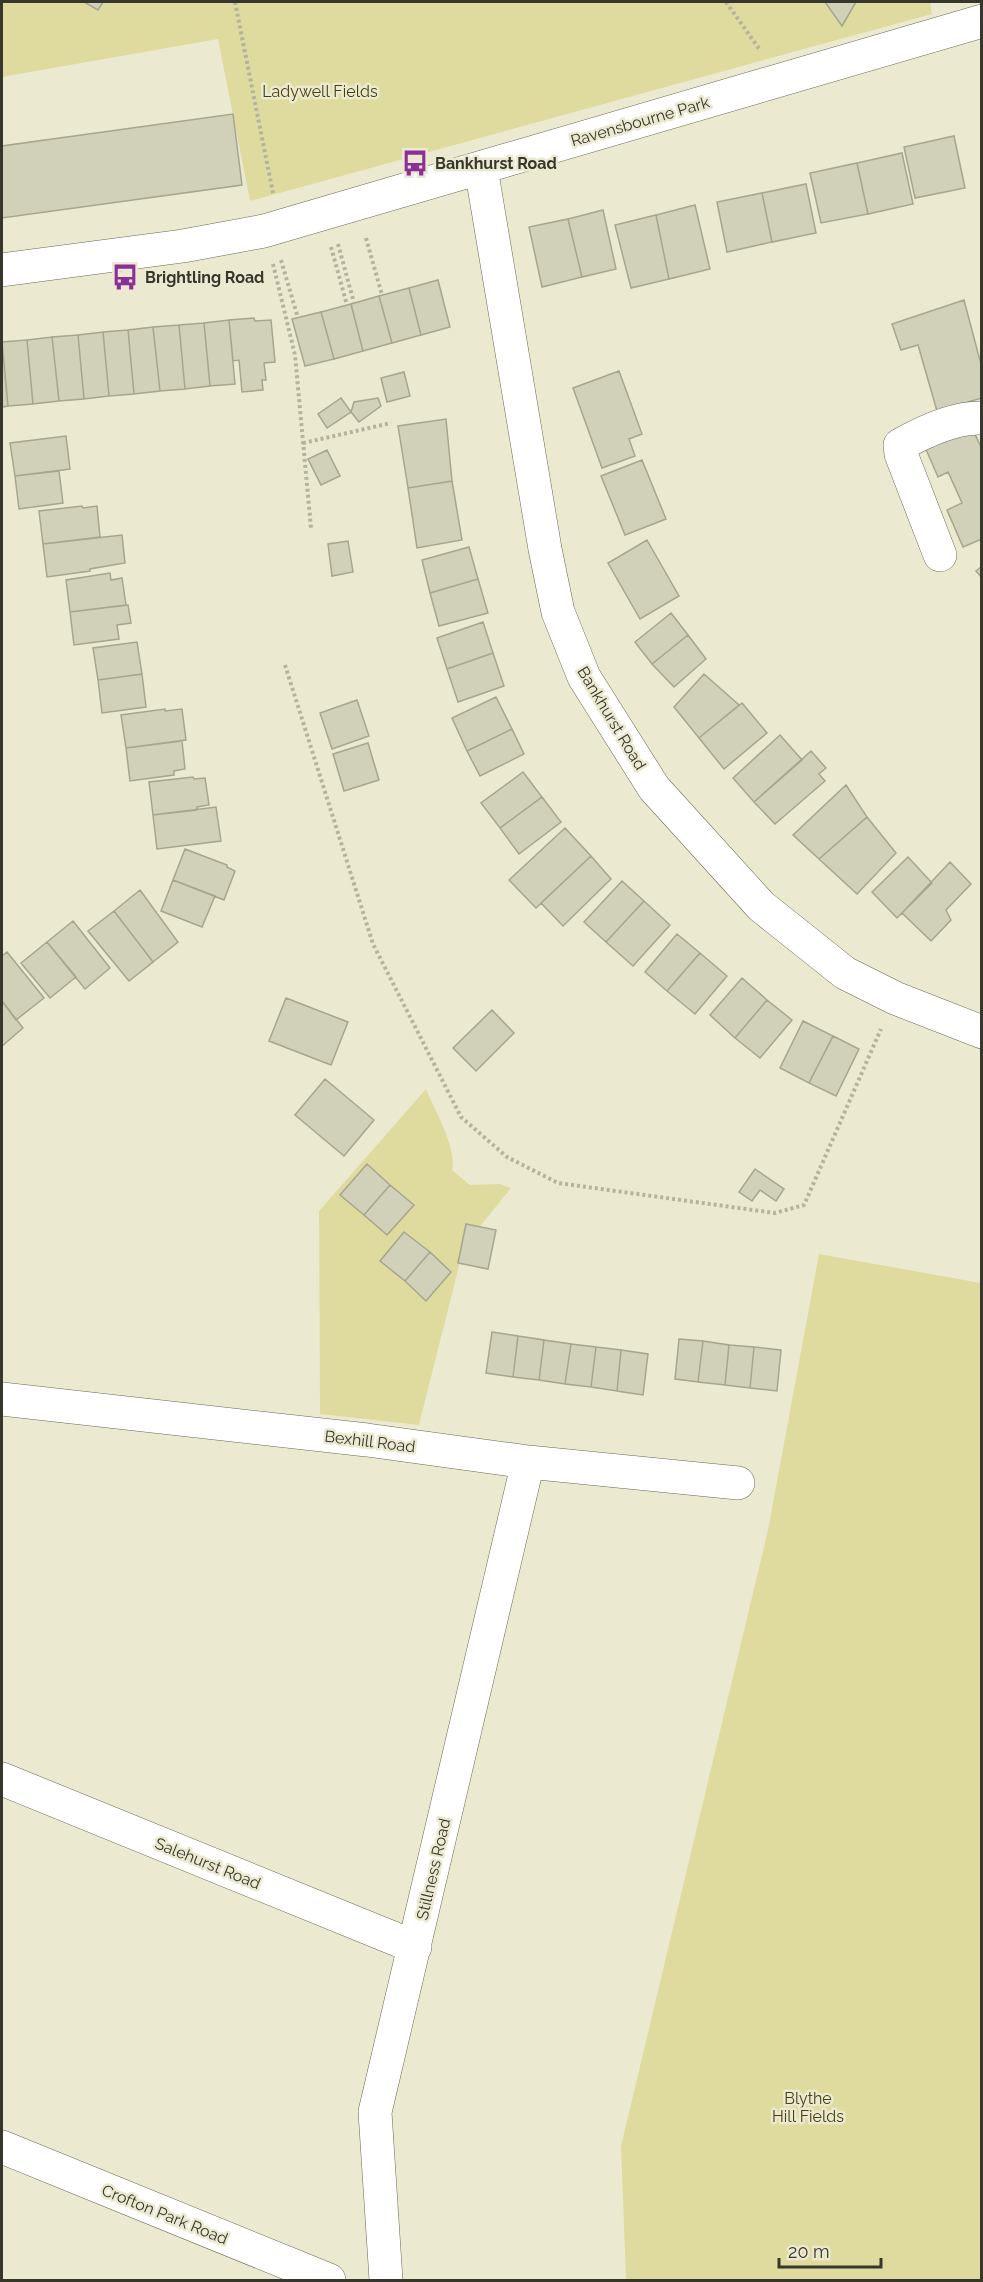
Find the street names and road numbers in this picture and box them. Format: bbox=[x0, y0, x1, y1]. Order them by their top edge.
street label: Ravensbourne Park bbox=[569, 92, 712, 150]
street label: Bankhurst Road bbox=[573, 663, 650, 773]
street label: Bexhill Road bbox=[323, 1427, 416, 1456]
street label: Stillness Road bbox=[413, 1816, 454, 1922]
street label: Salehurst Road bbox=[152, 1834, 263, 1893]
street label: Crofton Park Road bbox=[99, 2181, 231, 2248]

